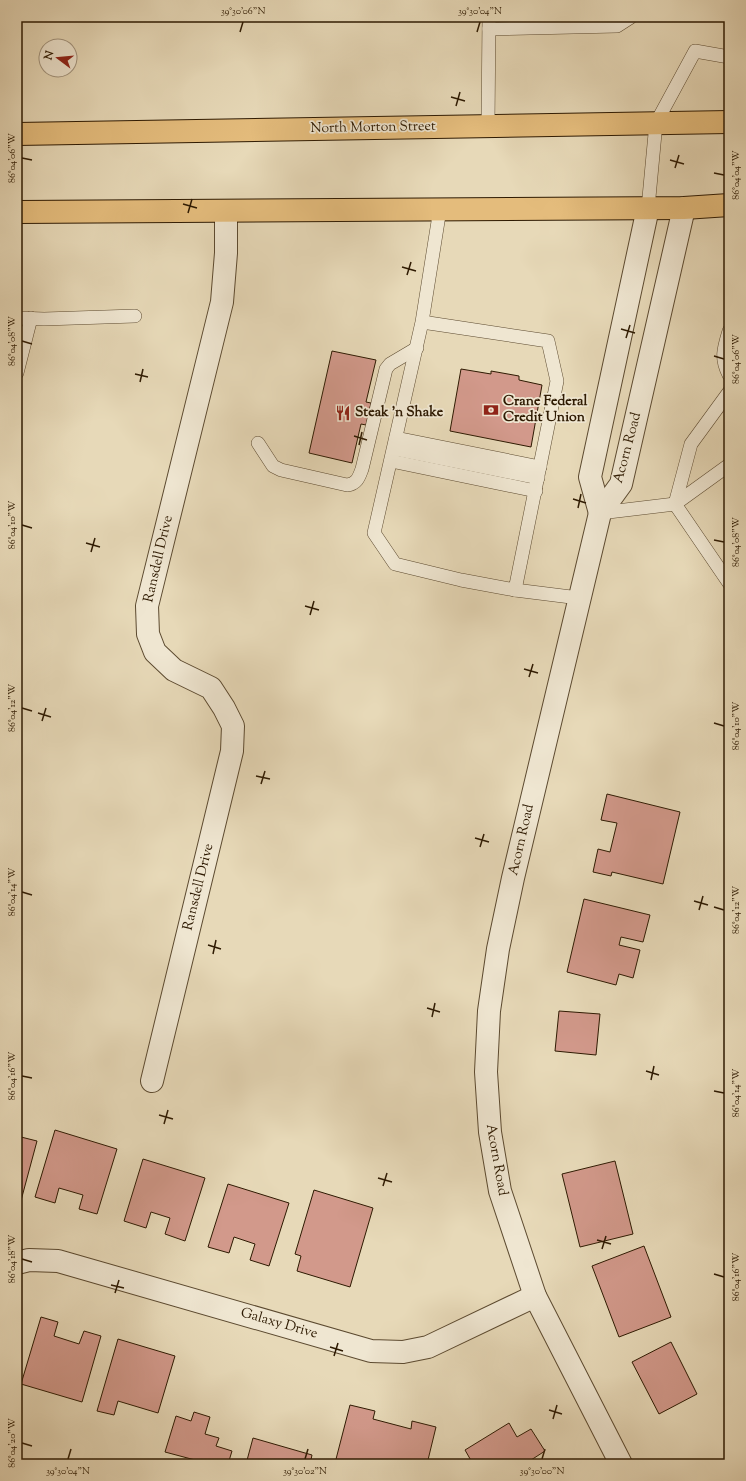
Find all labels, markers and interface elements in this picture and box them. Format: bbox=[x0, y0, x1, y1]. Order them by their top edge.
text: 39°30'06"N bbox=[221, 4, 265, 19]
text: 39°30'04"N bbox=[458, 4, 502, 19]
north arrow bbox=[38, 38, 78, 78]
text: N bbox=[40, 49, 58, 63]
street label: North Morton Street bbox=[310, 117, 436, 139]
text: 86°04'06"W bbox=[5, 133, 20, 183]
text: 86°04'04"W bbox=[729, 150, 744, 200]
text: 86°04'08"W bbox=[5, 316, 20, 366]
text: 86°04'06"W bbox=[729, 334, 744, 384]
place label: Crane Federal Credit Union bbox=[503, 392, 587, 428]
bank icon: Crane Federal Credit Union bbox=[482, 401, 500, 419]
place label: Steak 'n Shake bbox=[355, 403, 444, 423]
restaurant icon: Steak 'n Shake bbox=[334, 404, 352, 422]
street label: Acorn Road bbox=[609, 410, 647, 486]
text: 86°04'10"W bbox=[5, 501, 20, 549]
street label: Ransdell Drive bbox=[139, 513, 179, 605]
text: 86°04'08"W bbox=[729, 517, 744, 567]
text: 86°04'12"W bbox=[5, 684, 20, 732]
text: 86°04'10"W bbox=[729, 702, 744, 750]
street label: Acorn Road bbox=[504, 802, 540, 878]
street label: Ransdell Drive bbox=[179, 841, 219, 933]
text: 86°04'14"W bbox=[5, 868, 20, 916]
text: 86°04'12"W bbox=[729, 886, 744, 934]
text: 86°04'16"W bbox=[5, 1052, 20, 1100]
text: 86°04'14"W bbox=[729, 1069, 744, 1117]
street label: Acorn Road bbox=[480, 1122, 512, 1198]
text: 86°04'18"W bbox=[5, 1235, 20, 1283]
text: 86°04'16"W bbox=[729, 1253, 744, 1301]
street label: Galaxy Drive bbox=[238, 1303, 320, 1345]
text: 86°04'20"W bbox=[5, 1418, 20, 1468]
text: 39°30'04"N bbox=[46, 1464, 90, 1479]
text: 39°30'02"N bbox=[283, 1464, 327, 1479]
text: 39°30'00"N bbox=[520, 1464, 564, 1479]

